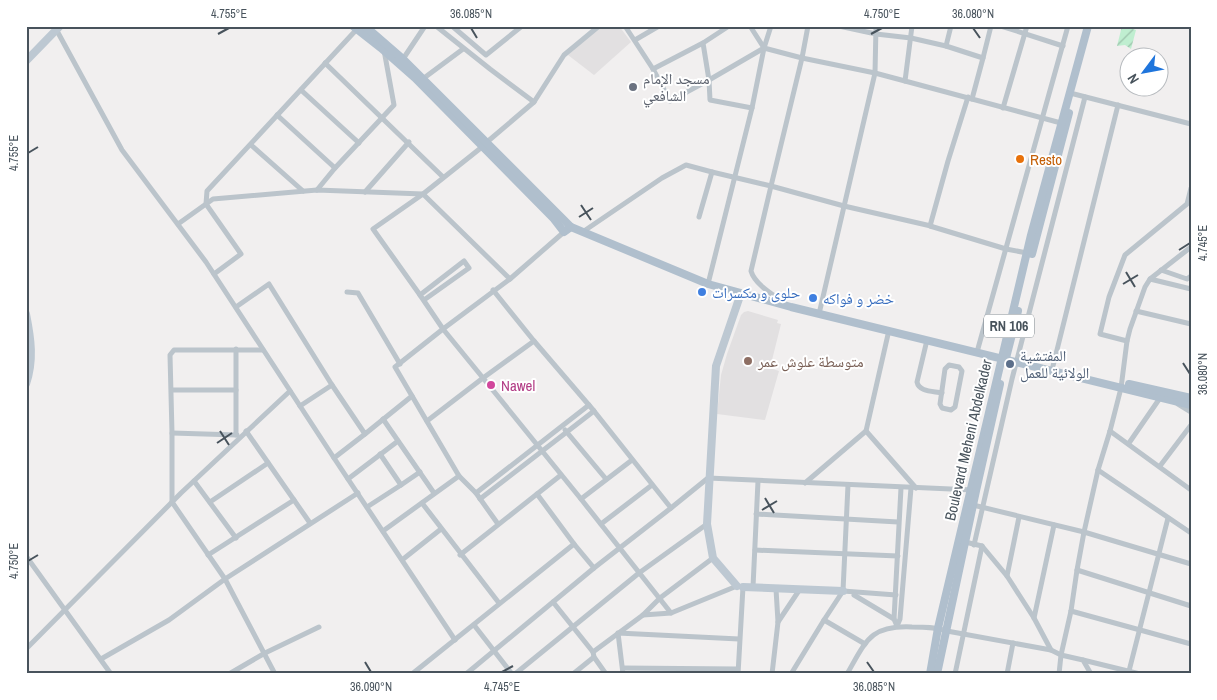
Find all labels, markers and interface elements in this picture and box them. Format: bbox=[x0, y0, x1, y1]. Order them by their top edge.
text: 4.755°E bbox=[211, 6, 247, 22]
text: 36.085°N bbox=[450, 6, 492, 22]
text: 4.750°E bbox=[864, 6, 900, 22]
text: 36.080°N bbox=[952, 6, 994, 22]
north arrow bbox=[1120, 48, 1170, 98]
place label: مسجد الإمام الشافعي bbox=[643, 68, 710, 107]
text: N bbox=[1123, 71, 1143, 87]
marker: مسجد الإمام الشافعي bbox=[627, 81, 639, 93]
text: 4.755°E bbox=[6, 135, 22, 171]
place label: Resto bbox=[1030, 149, 1062, 170]
marker: Resto bbox=[1014, 153, 1026, 165]
text: 4.745°E bbox=[1195, 225, 1211, 261]
place label: حلوى و مكسرات bbox=[712, 282, 801, 303]
marker: حلوى و مكسرات bbox=[696, 286, 708, 298]
place label: خضر و فواكه bbox=[823, 288, 894, 309]
marker: خضر و فواكه bbox=[807, 292, 819, 304]
road number: RN 106 bbox=[984, 314, 1034, 338]
place label: المفتشية الولائية للعمل bbox=[1020, 345, 1089, 383]
place label: متوسطة علوش عمر bbox=[757, 351, 864, 372]
text: 36.080°N bbox=[1195, 353, 1211, 395]
marker: متوسطة علوش عمر bbox=[742, 355, 754, 367]
street label: Boulevard Meheni Abdelkader bbox=[939, 357, 997, 523]
marker: المفتشية الولائية للعمل bbox=[1004, 358, 1016, 370]
place label: Nawel bbox=[501, 375, 535, 396]
marker: Nawel bbox=[485, 379, 497, 391]
text: 4.750°E bbox=[6, 543, 22, 579]
text: 36.090°N bbox=[350, 679, 392, 695]
text: 4.745°E bbox=[484, 679, 520, 695]
text: 36.085°N bbox=[853, 679, 895, 695]

